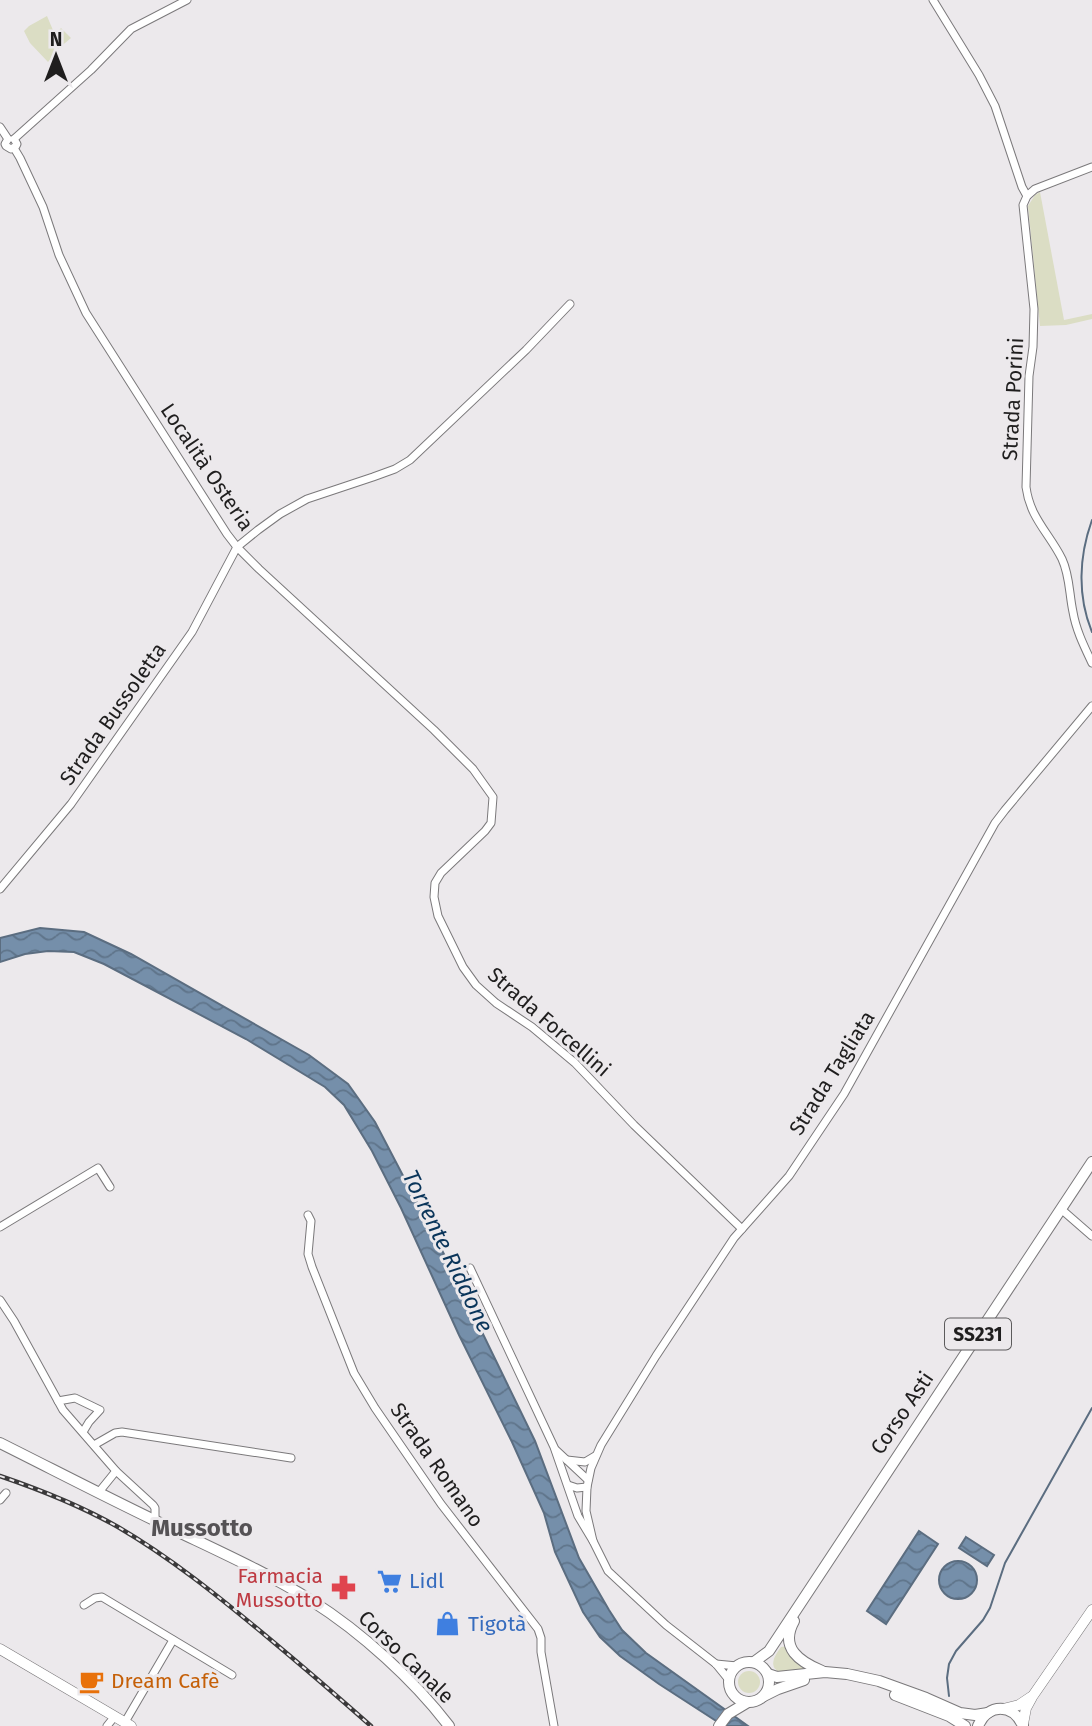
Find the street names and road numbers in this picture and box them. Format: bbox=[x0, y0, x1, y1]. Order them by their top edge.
street label: Strada Porini bbox=[997, 337, 1029, 461]
street label: Località Osteria bbox=[155, 398, 259, 536]
street label: Strada Bussoletta bbox=[54, 638, 172, 790]
street label: Strada Forcellini bbox=[482, 962, 616, 1082]
street label: Strada Tagliata bbox=[783, 1006, 881, 1140]
road number: SS231 bbox=[945, 1318, 1011, 1350]
street label: Corso Asti bbox=[865, 1367, 939, 1459]
street label: Strada Romano bbox=[384, 1398, 490, 1532]
street label: Corso Canale bbox=[353, 1605, 459, 1709]

